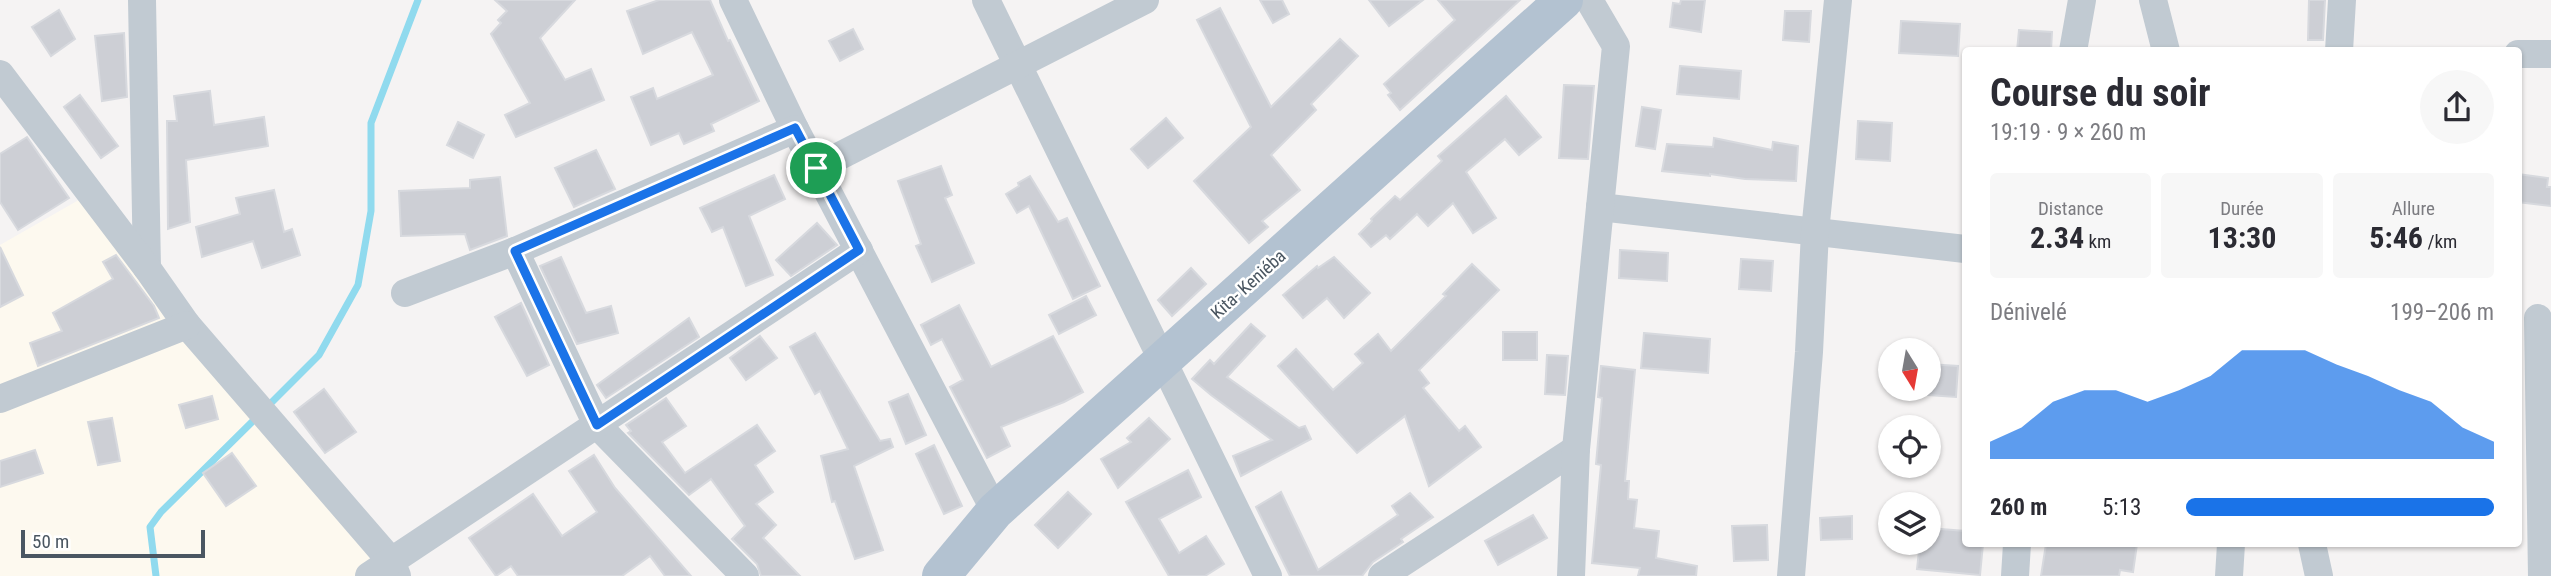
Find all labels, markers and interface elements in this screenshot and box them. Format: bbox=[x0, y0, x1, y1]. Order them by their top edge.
button: share bbox=[2420, 70, 2494, 144]
text: Course du soir bbox=[1990, 71, 2211, 115]
text: 19:19 · 9 × 260 m bbox=[1990, 119, 2146, 146]
pin bbox=[786, 138, 846, 198]
icon: arrive bbox=[797, 149, 835, 187]
text: Distance bbox=[2038, 197, 2103, 220]
text: Durée bbox=[2220, 197, 2264, 220]
text: Allure bbox=[2392, 197, 2435, 220]
text: 2.34 bbox=[2030, 220, 2084, 255]
text: 13:30 bbox=[2208, 220, 2276, 255]
text: 5:46 bbox=[2369, 220, 2423, 255]
text: km bbox=[2084, 230, 2111, 253]
text: /km bbox=[2423, 230, 2457, 253]
street label: Kita- Keniéba bbox=[1206, 245, 1290, 323]
text: Dénivelé bbox=[1990, 299, 2067, 326]
text: 199–206 m bbox=[2390, 299, 2494, 326]
north arrow bbox=[1878, 338, 1941, 401]
map controls bbox=[1878, 338, 1941, 555]
button: locate bbox=[1878, 415, 1941, 478]
button: layers bbox=[1878, 492, 1941, 555]
text: 260 m bbox=[1990, 494, 2047, 521]
text: 5:13 bbox=[2102, 494, 2141, 521]
scale bar bbox=[21, 527, 205, 559]
text: 50 m bbox=[32, 530, 69, 553]

